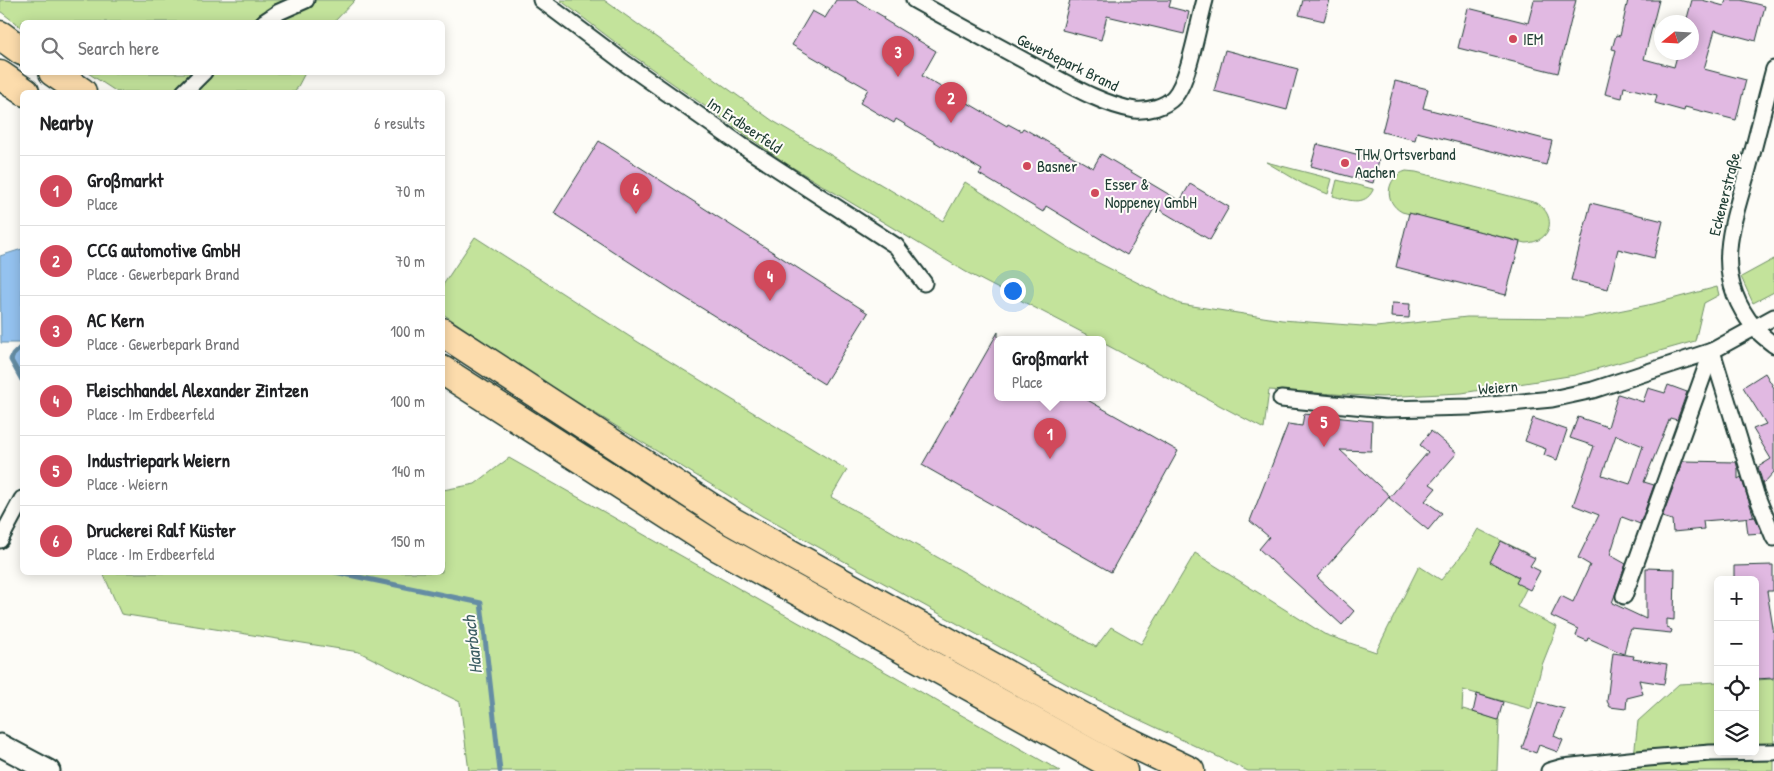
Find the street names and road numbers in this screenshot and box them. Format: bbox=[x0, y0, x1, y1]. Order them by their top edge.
street label: Gewerbepark Brand bbox=[1013, 28, 1123, 96]
street label: Im Erdbeerfeld bbox=[703, 92, 787, 158]
street label: Eckenerstraße bbox=[1703, 150, 1745, 238]
street label: Weiern bbox=[1477, 374, 1519, 400]

